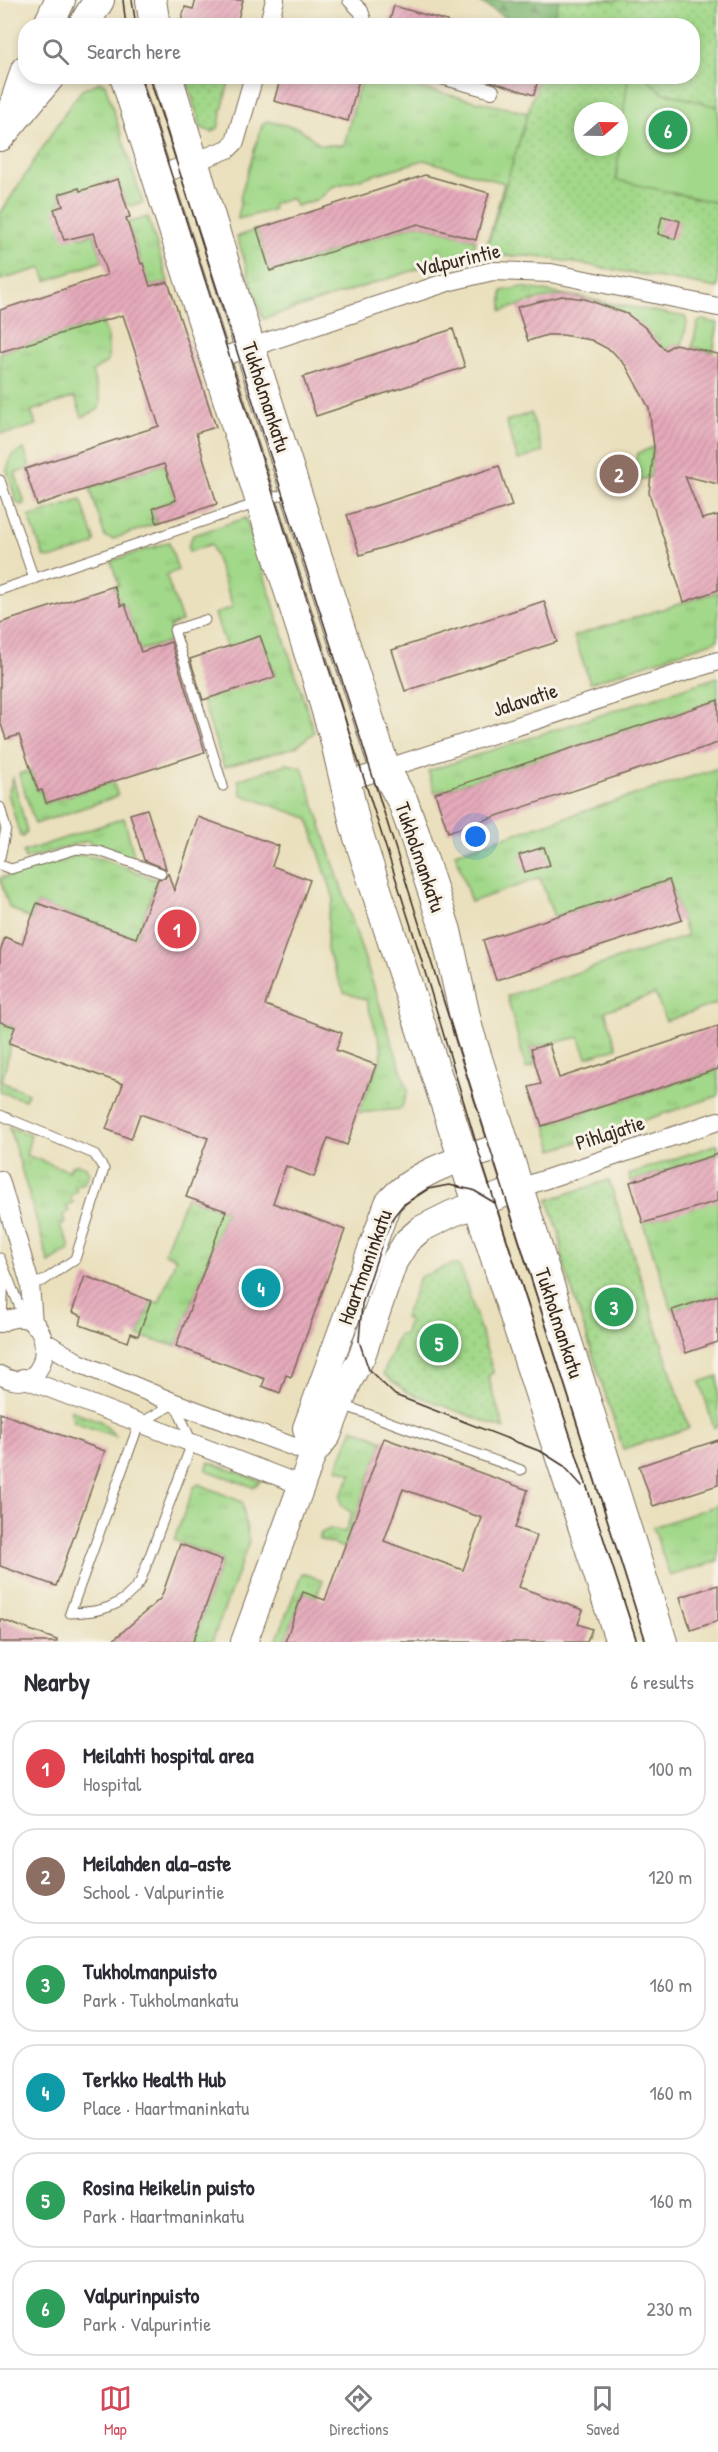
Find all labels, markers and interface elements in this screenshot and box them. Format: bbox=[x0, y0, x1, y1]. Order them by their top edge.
search box bbox=[18, 18, 700, 84]
icon: search bbox=[39, 35, 72, 68]
text: Search here bbox=[87, 36, 181, 66]
north arrow bbox=[574, 102, 628, 156]
pin: 6 bbox=[648, 108, 688, 152]
street label: Valpurintie bbox=[413, 236, 503, 283]
street label: Tukholmankatu bbox=[235, 338, 298, 456]
pin: 2 bbox=[600, 452, 638, 496]
street label: Jalavatie bbox=[489, 675, 561, 724]
street label: Tukholmankatu bbox=[388, 798, 453, 916]
your location bbox=[461, 822, 490, 851]
pin: 1 bbox=[158, 906, 196, 952]
street label: Pihlajatie bbox=[572, 1108, 648, 1157]
street label: Haartmaninkatu bbox=[330, 1205, 399, 1328]
street label: Tukholmankatu bbox=[528, 1264, 591, 1382]
pin: 4 bbox=[242, 1266, 280, 1310]
pin: 3 bbox=[594, 1284, 634, 1330]
pin: 5 bbox=[420, 1320, 458, 1366]
text: Nearby bbox=[24, 1664, 90, 1699]
text: 6 results bbox=[630, 1668, 694, 1695]
text: Meilahti hospital area bbox=[83, 1740, 254, 1770]
text: 1 bbox=[42, 1755, 49, 1782]
text: 100 m bbox=[649, 1755, 692, 1782]
text: Hospital bbox=[83, 1770, 141, 1797]
text: Meilahden ala-aste bbox=[83, 1848, 231, 1878]
text: 2 bbox=[41, 1863, 50, 1890]
text: 120 m bbox=[648, 1863, 692, 1890]
text: School · Valpurintie bbox=[83, 1878, 224, 1905]
text: Tukholmanpuisto bbox=[83, 1956, 217, 1986]
text: 3 bbox=[41, 1971, 50, 1998]
text: 160 m bbox=[650, 1971, 692, 1998]
text: Park · Tukholmankatu bbox=[83, 1986, 239, 2013]
text: Terkko Health Hub bbox=[83, 2064, 226, 2094]
text: 4 bbox=[42, 2079, 49, 2106]
text: 160 m bbox=[650, 2079, 692, 2106]
text: Place · Haartmaninkatu bbox=[83, 2094, 249, 2121]
text: Rosina Heikelin puisto bbox=[83, 2172, 255, 2202]
text: 5 bbox=[41, 2187, 50, 2214]
text: 160 m bbox=[650, 2187, 692, 2214]
text: Park · Haartmaninkatu bbox=[83, 2202, 244, 2229]
text: Valpurinpuisto bbox=[83, 2280, 199, 2310]
text: 6 bbox=[42, 2295, 49, 2322]
text: 230 m bbox=[647, 2295, 692, 2322]
text: Park · Valpurintie bbox=[83, 2310, 211, 2337]
tab: Map bbox=[99, 2382, 132, 2440]
tab: Directions bbox=[330, 2382, 388, 2440]
tab: Saved bbox=[586, 2382, 619, 2440]

